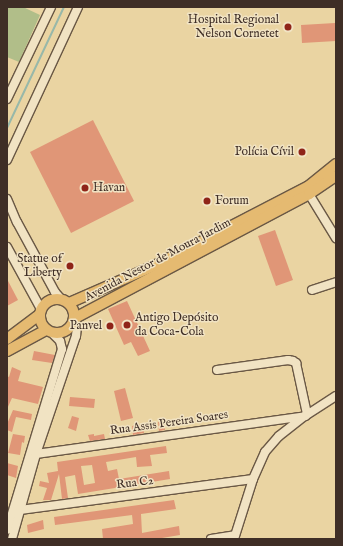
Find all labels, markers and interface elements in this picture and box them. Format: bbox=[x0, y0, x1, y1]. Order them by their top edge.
place label: Hospital Regional Nelson Cornetet bbox=[188, 13, 279, 41]
marker: Hospital Regional Nelson Cornetet bbox=[282, 21, 294, 33]
place label: Polícia Cívil bbox=[235, 145, 294, 159]
marker: Polícia Cívil bbox=[297, 147, 307, 157]
place label: Havan bbox=[93, 181, 125, 195]
marker: Havan bbox=[80, 183, 90, 193]
place label: Forum bbox=[215, 194, 249, 208]
marker: Forum bbox=[202, 196, 212, 206]
street label: Avenida Nestor de Moura Jardim bbox=[83, 215, 233, 305]
place label: Statue of Liberty bbox=[17, 252, 62, 280]
marker: Statue of Liberty bbox=[65, 261, 75, 271]
place label: Antigo Depósito da Coca-Cola bbox=[135, 311, 218, 339]
place label: Panvel bbox=[70, 319, 102, 333]
marker: Antigo Depósito da Coca-Cola bbox=[122, 320, 132, 330]
marker: Panvel bbox=[105, 321, 115, 331]
street label: Rua Assis Pereira Soares bbox=[109, 408, 229, 438]
street label: Rua C2 bbox=[116, 474, 154, 492]

